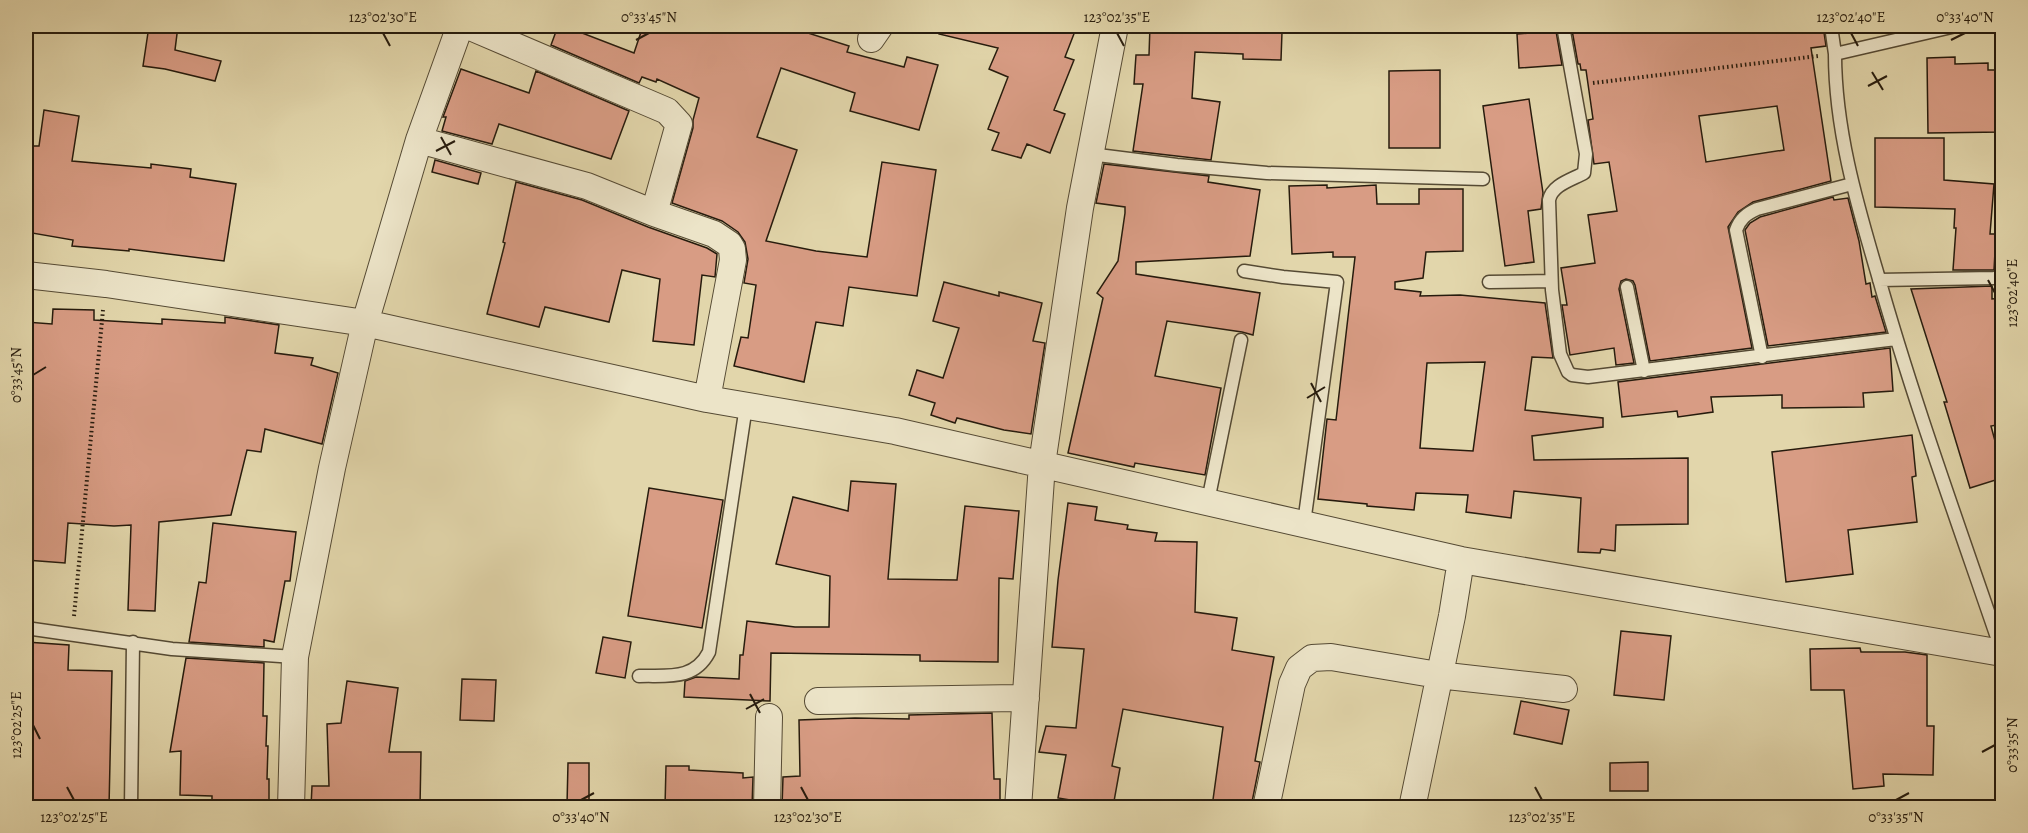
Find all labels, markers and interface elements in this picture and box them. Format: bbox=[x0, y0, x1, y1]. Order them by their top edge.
text: 123°02'30"E bbox=[349, 7, 417, 27]
text: 0°33'45"N bbox=[621, 7, 677, 27]
text: 123°02'35"E bbox=[1084, 7, 1150, 27]
text: 123°02'40"E bbox=[1817, 7, 1885, 27]
text: 0°33'40"N bbox=[1936, 7, 1994, 27]
text: 123°02'40"E bbox=[2002, 259, 2022, 327]
text: 0°33'45"N bbox=[6, 347, 26, 403]
text: 123°02'25"E bbox=[6, 691, 26, 759]
text: 0°33'35"N bbox=[2002, 717, 2022, 773]
text: 123°02'25"E bbox=[40, 807, 108, 827]
text: 0°33'40"N bbox=[552, 807, 610, 827]
text: 123°02'30"E bbox=[774, 807, 842, 827]
text: 123°02'35"E bbox=[1509, 807, 1575, 827]
text: 0°33'35"N bbox=[1868, 807, 1924, 827]

